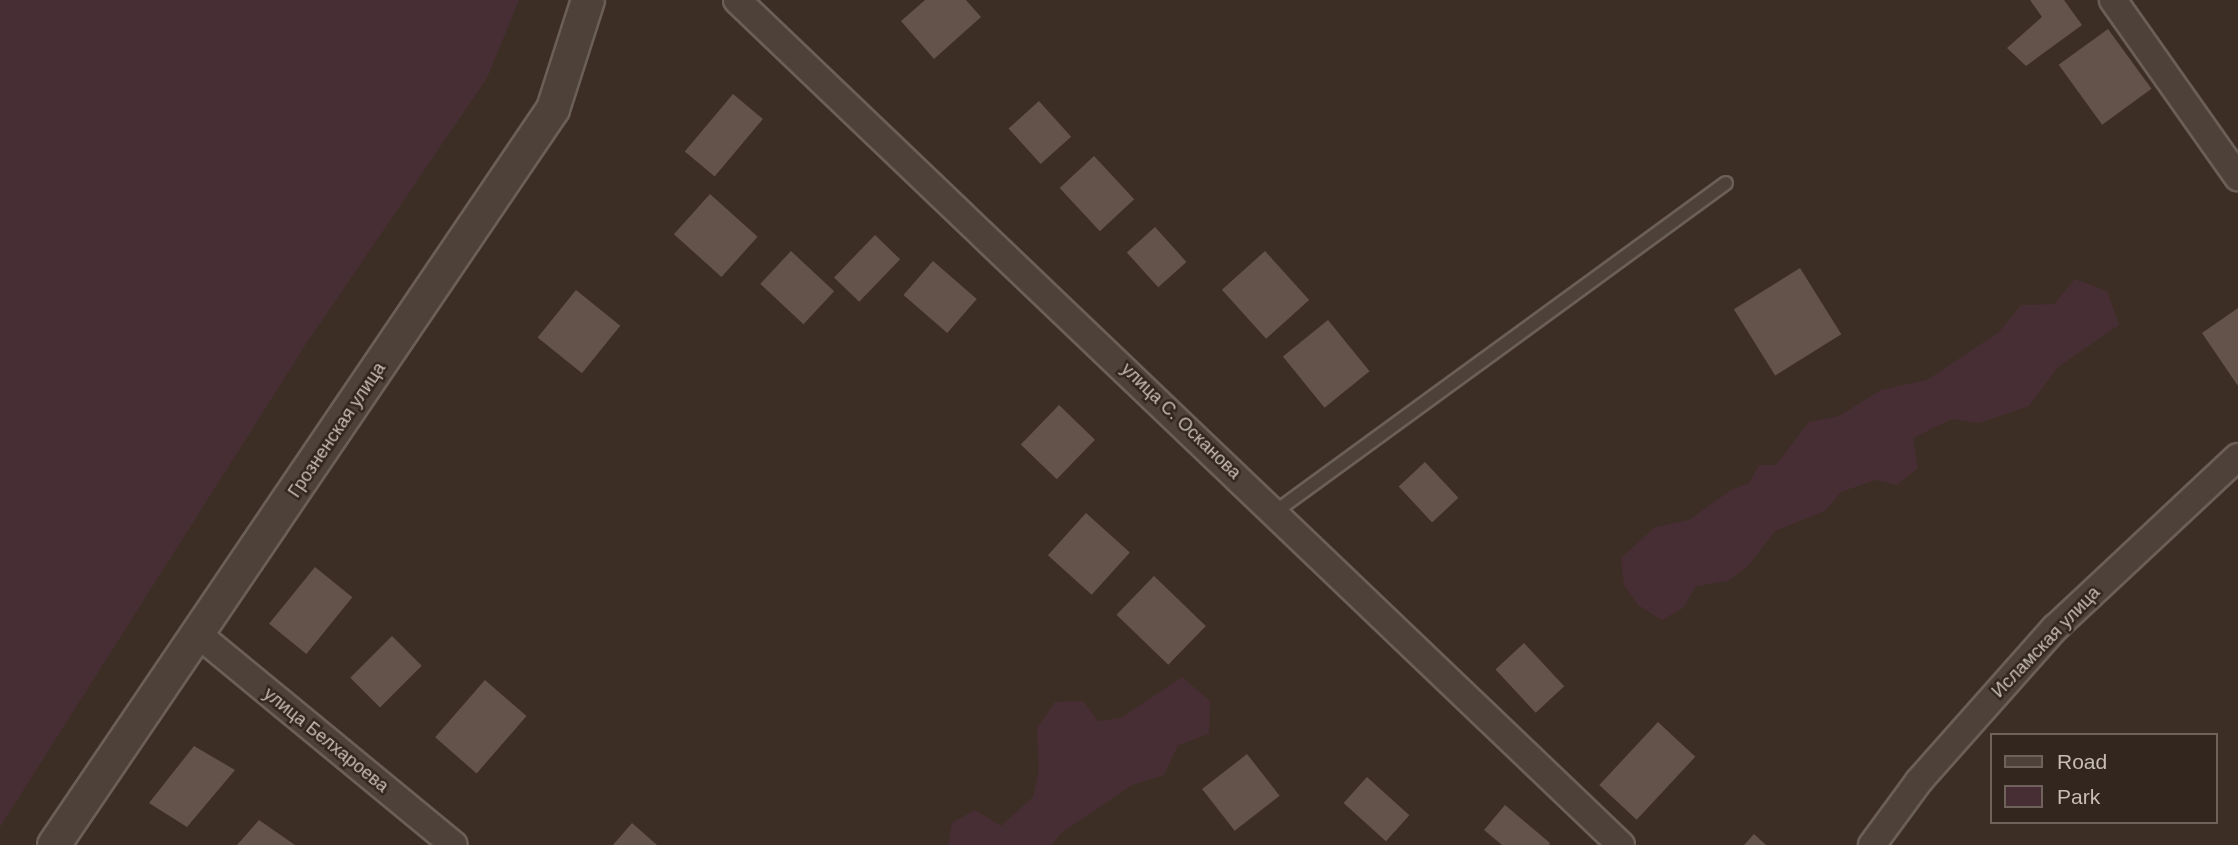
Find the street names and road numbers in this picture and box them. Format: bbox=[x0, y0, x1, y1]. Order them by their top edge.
street label: Грозненская улица bbox=[284, 358, 390, 502]
street label: улица С. Осканова bbox=[1117, 358, 1245, 484]
street label: Исламская улица bbox=[1987, 582, 2105, 702]
street label: улица Белхароева bbox=[259, 683, 393, 797]

